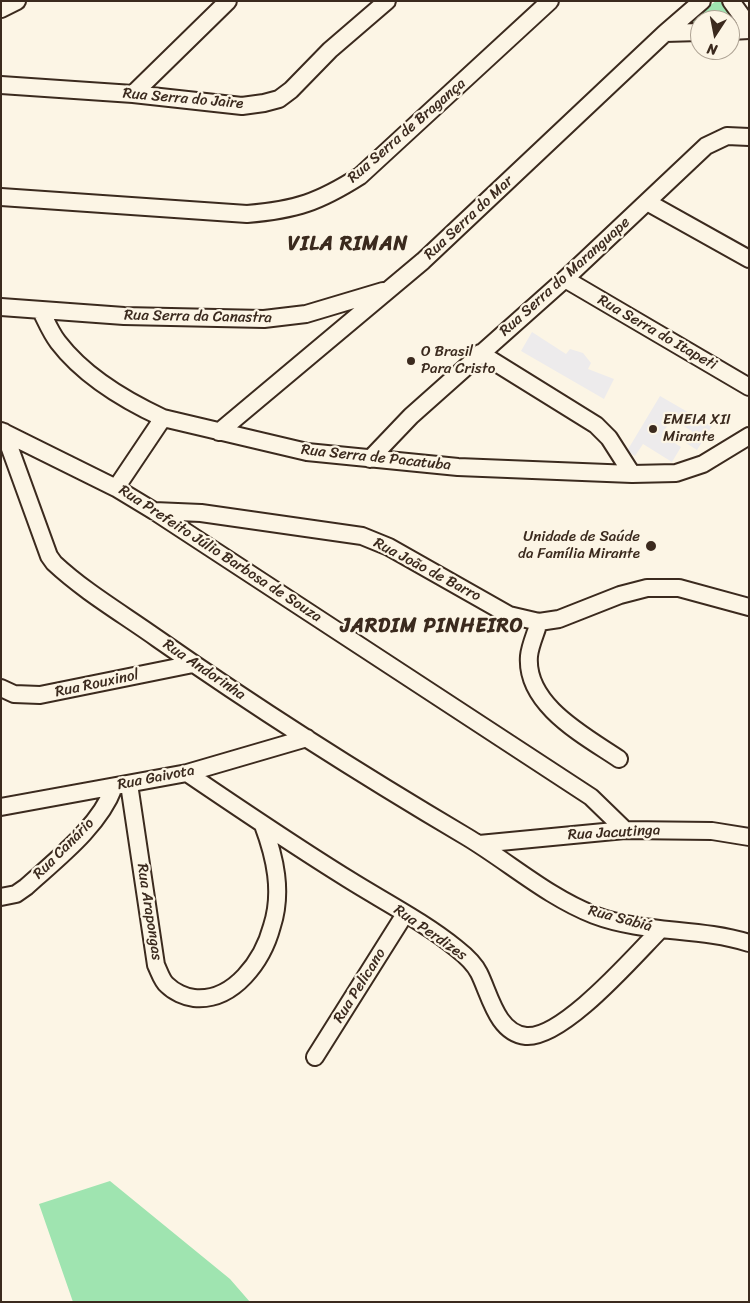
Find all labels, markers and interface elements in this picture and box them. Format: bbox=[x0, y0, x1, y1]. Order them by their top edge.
north arrow bbox=[690, 10, 740, 60]
text: N bbox=[705, 36, 719, 62]
street label: Rua Serra de Bragança bbox=[344, 75, 470, 187]
street label: Rua Serra do Jaire bbox=[122, 85, 244, 113]
street label: Rua Serra do Mar bbox=[421, 172, 517, 264]
street label: Rua Serra do Maranguape bbox=[496, 214, 634, 340]
district label: VILA RIMAN bbox=[286, 233, 410, 257]
street label: Rua Serra do Itapeti bbox=[594, 292, 720, 374]
street label: Rua Serra da Canastra bbox=[124, 307, 272, 327]
place label: O Brasil Para Cristo bbox=[421, 343, 495, 378]
marker: O Brasil Para Cristo bbox=[405, 355, 417, 367]
place label: EMEIA XII Mirante bbox=[663, 411, 731, 446]
marker: EMEIA XII Mirante bbox=[647, 423, 659, 435]
street label: Rua Serra de Pacatuba bbox=[300, 441, 452, 475]
street label: Rua Prefeito Júlio Barbosa de Souza bbox=[115, 482, 325, 626]
place label: Unidade de Saúde da Família Mirante bbox=[518, 528, 640, 563]
street label: Rua João de Barro bbox=[370, 534, 484, 606]
marker: Unidade de Saúde da Família Mirante bbox=[644, 539, 658, 553]
district label: JARDIM PINHEIRO bbox=[340, 615, 524, 639]
street label: Rua Andorinha bbox=[159, 636, 249, 704]
street label: Rua Rouxinol bbox=[53, 666, 141, 702]
street label: Rua Gaivota bbox=[116, 762, 196, 794]
street label: Rua Canário bbox=[30, 815, 98, 883]
street label: Rua Jacutinga bbox=[567, 822, 661, 844]
street label: Rua Arapongas bbox=[132, 862, 166, 962]
street label: Rua Perdizes bbox=[390, 901, 470, 965]
street label: Rua Sabiá bbox=[586, 902, 654, 936]
street label: Rua Pelicano bbox=[330, 945, 390, 1027]

